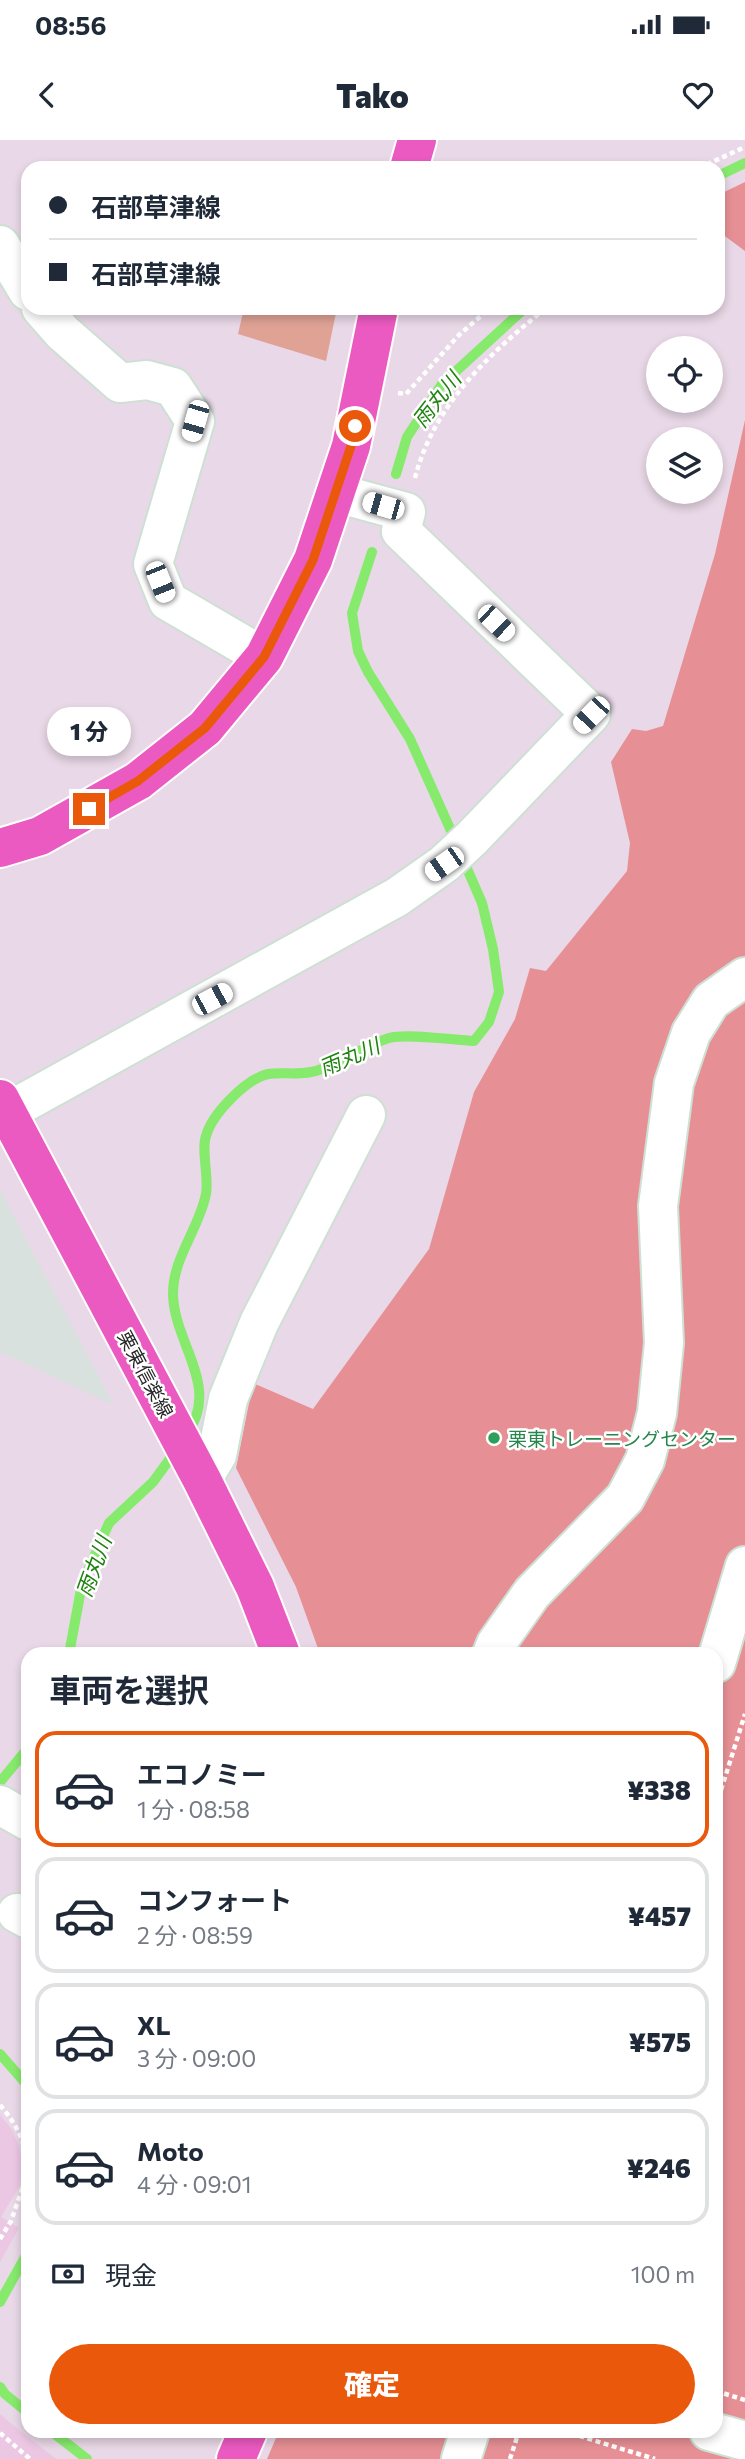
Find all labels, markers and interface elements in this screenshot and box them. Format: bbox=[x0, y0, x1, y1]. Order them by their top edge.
text: 08:56 bbox=[35, 9, 106, 40]
text: Tako bbox=[336, 75, 409, 115]
icon: back bbox=[28, 76, 66, 114]
icon: heart bbox=[679, 76, 717, 114]
text: 石部草津線 bbox=[91, 191, 221, 222]
text: 石部草津線 bbox=[91, 258, 221, 289]
map controls bbox=[646, 336, 723, 504]
button: locate bbox=[646, 336, 723, 413]
water label: 雨丸川 bbox=[407, 365, 466, 432]
car bbox=[180, 398, 211, 444]
route start bbox=[339, 410, 371, 442]
button: layers bbox=[646, 427, 723, 504]
car bbox=[360, 490, 407, 522]
car bbox=[143, 559, 178, 605]
car bbox=[474, 601, 519, 645]
car bbox=[569, 693, 614, 737]
callout: 1 分 bbox=[47, 708, 131, 756]
text: 1 分 bbox=[70, 717, 108, 745]
route end bbox=[73, 793, 105, 825]
car bbox=[421, 843, 468, 885]
car bbox=[189, 980, 236, 1018]
water label: 雨丸川 bbox=[315, 1031, 385, 1080]
street label: 栗東信楽線 bbox=[114, 1327, 178, 1421]
place label: 栗東トレーニングセンター bbox=[508, 1427, 736, 1450]
marker: 栗東トレーニングセンター bbox=[486, 1430, 502, 1446]
water label: 雨丸川 bbox=[70, 1530, 116, 1600]
text: 車両を選択 bbox=[49, 1669, 209, 1709]
icon: car bbox=[53, 1758, 116, 1821]
text: エコノミー bbox=[137, 1758, 267, 1789]
text: ¥338 bbox=[627, 1774, 691, 1805]
text: 1 分 · 08:58 bbox=[137, 1795, 250, 1823]
icon: car bbox=[53, 1884, 116, 1947]
text: コンフォート bbox=[137, 1884, 292, 1915]
text: ¥457 bbox=[628, 1900, 691, 1931]
text: 2 分 · 08:59 bbox=[137, 1921, 253, 1949]
text: XL bbox=[137, 2009, 171, 2040]
icon: car bbox=[53, 2010, 116, 2073]
text: ¥575 bbox=[629, 2026, 691, 2057]
text: 3 分 · 09:00 bbox=[137, 2044, 256, 2072]
text: Moto bbox=[137, 2135, 204, 2166]
icon: car bbox=[53, 2136, 116, 2199]
text: ¥246 bbox=[627, 2152, 691, 2183]
text: 4 分 · 09:01 bbox=[137, 2170, 252, 2198]
icon: cash bbox=[49, 2255, 87, 2293]
text: 現金 bbox=[105, 2259, 157, 2290]
text: 100 m bbox=[631, 2260, 695, 2288]
button: 確定 bbox=[49, 2344, 695, 2424]

